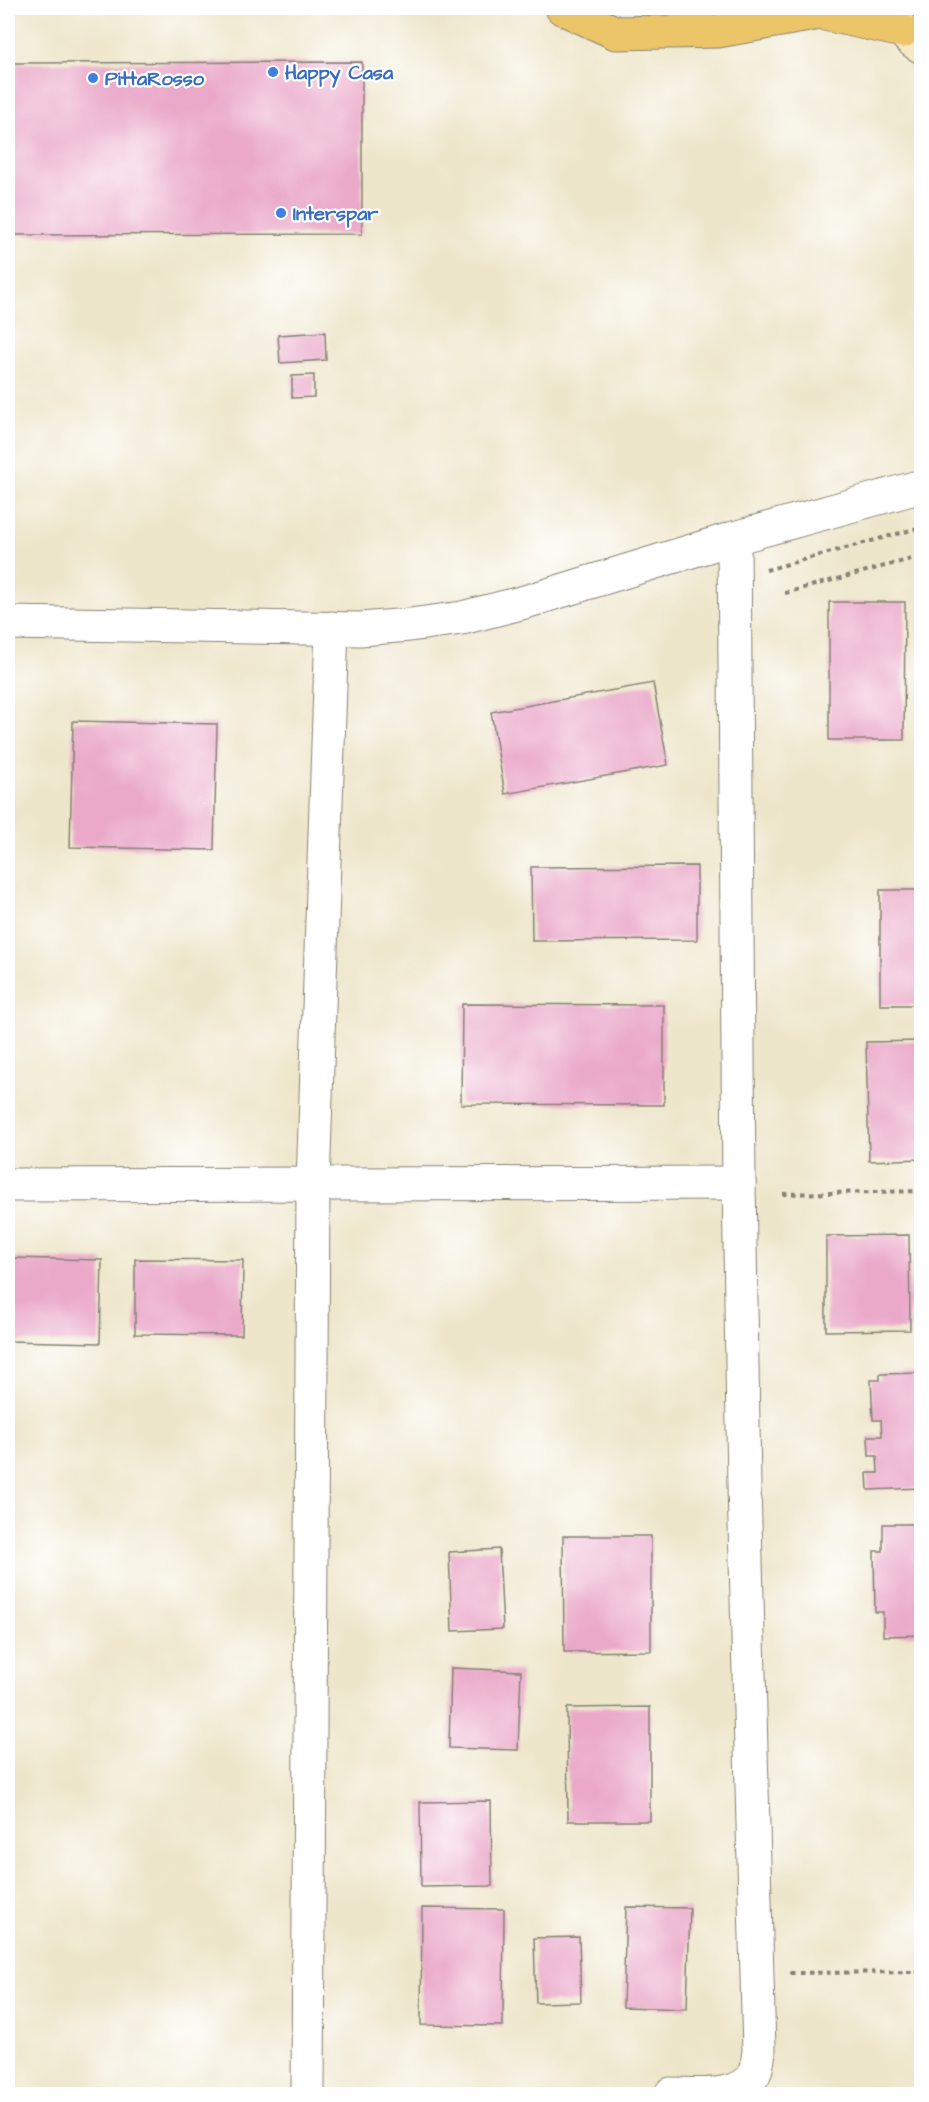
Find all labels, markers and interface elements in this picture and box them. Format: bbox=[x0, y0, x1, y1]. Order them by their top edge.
place label: Happy Casa bbox=[285, 59, 394, 88]
place label: PittaRosso bbox=[105, 65, 205, 93]
marker: Happy Casa bbox=[266, 65, 280, 79]
marker: PittaRosso bbox=[86, 71, 100, 85]
place label: Interspar bbox=[293, 200, 379, 228]
marker: Interspar bbox=[274, 206, 288, 220]

